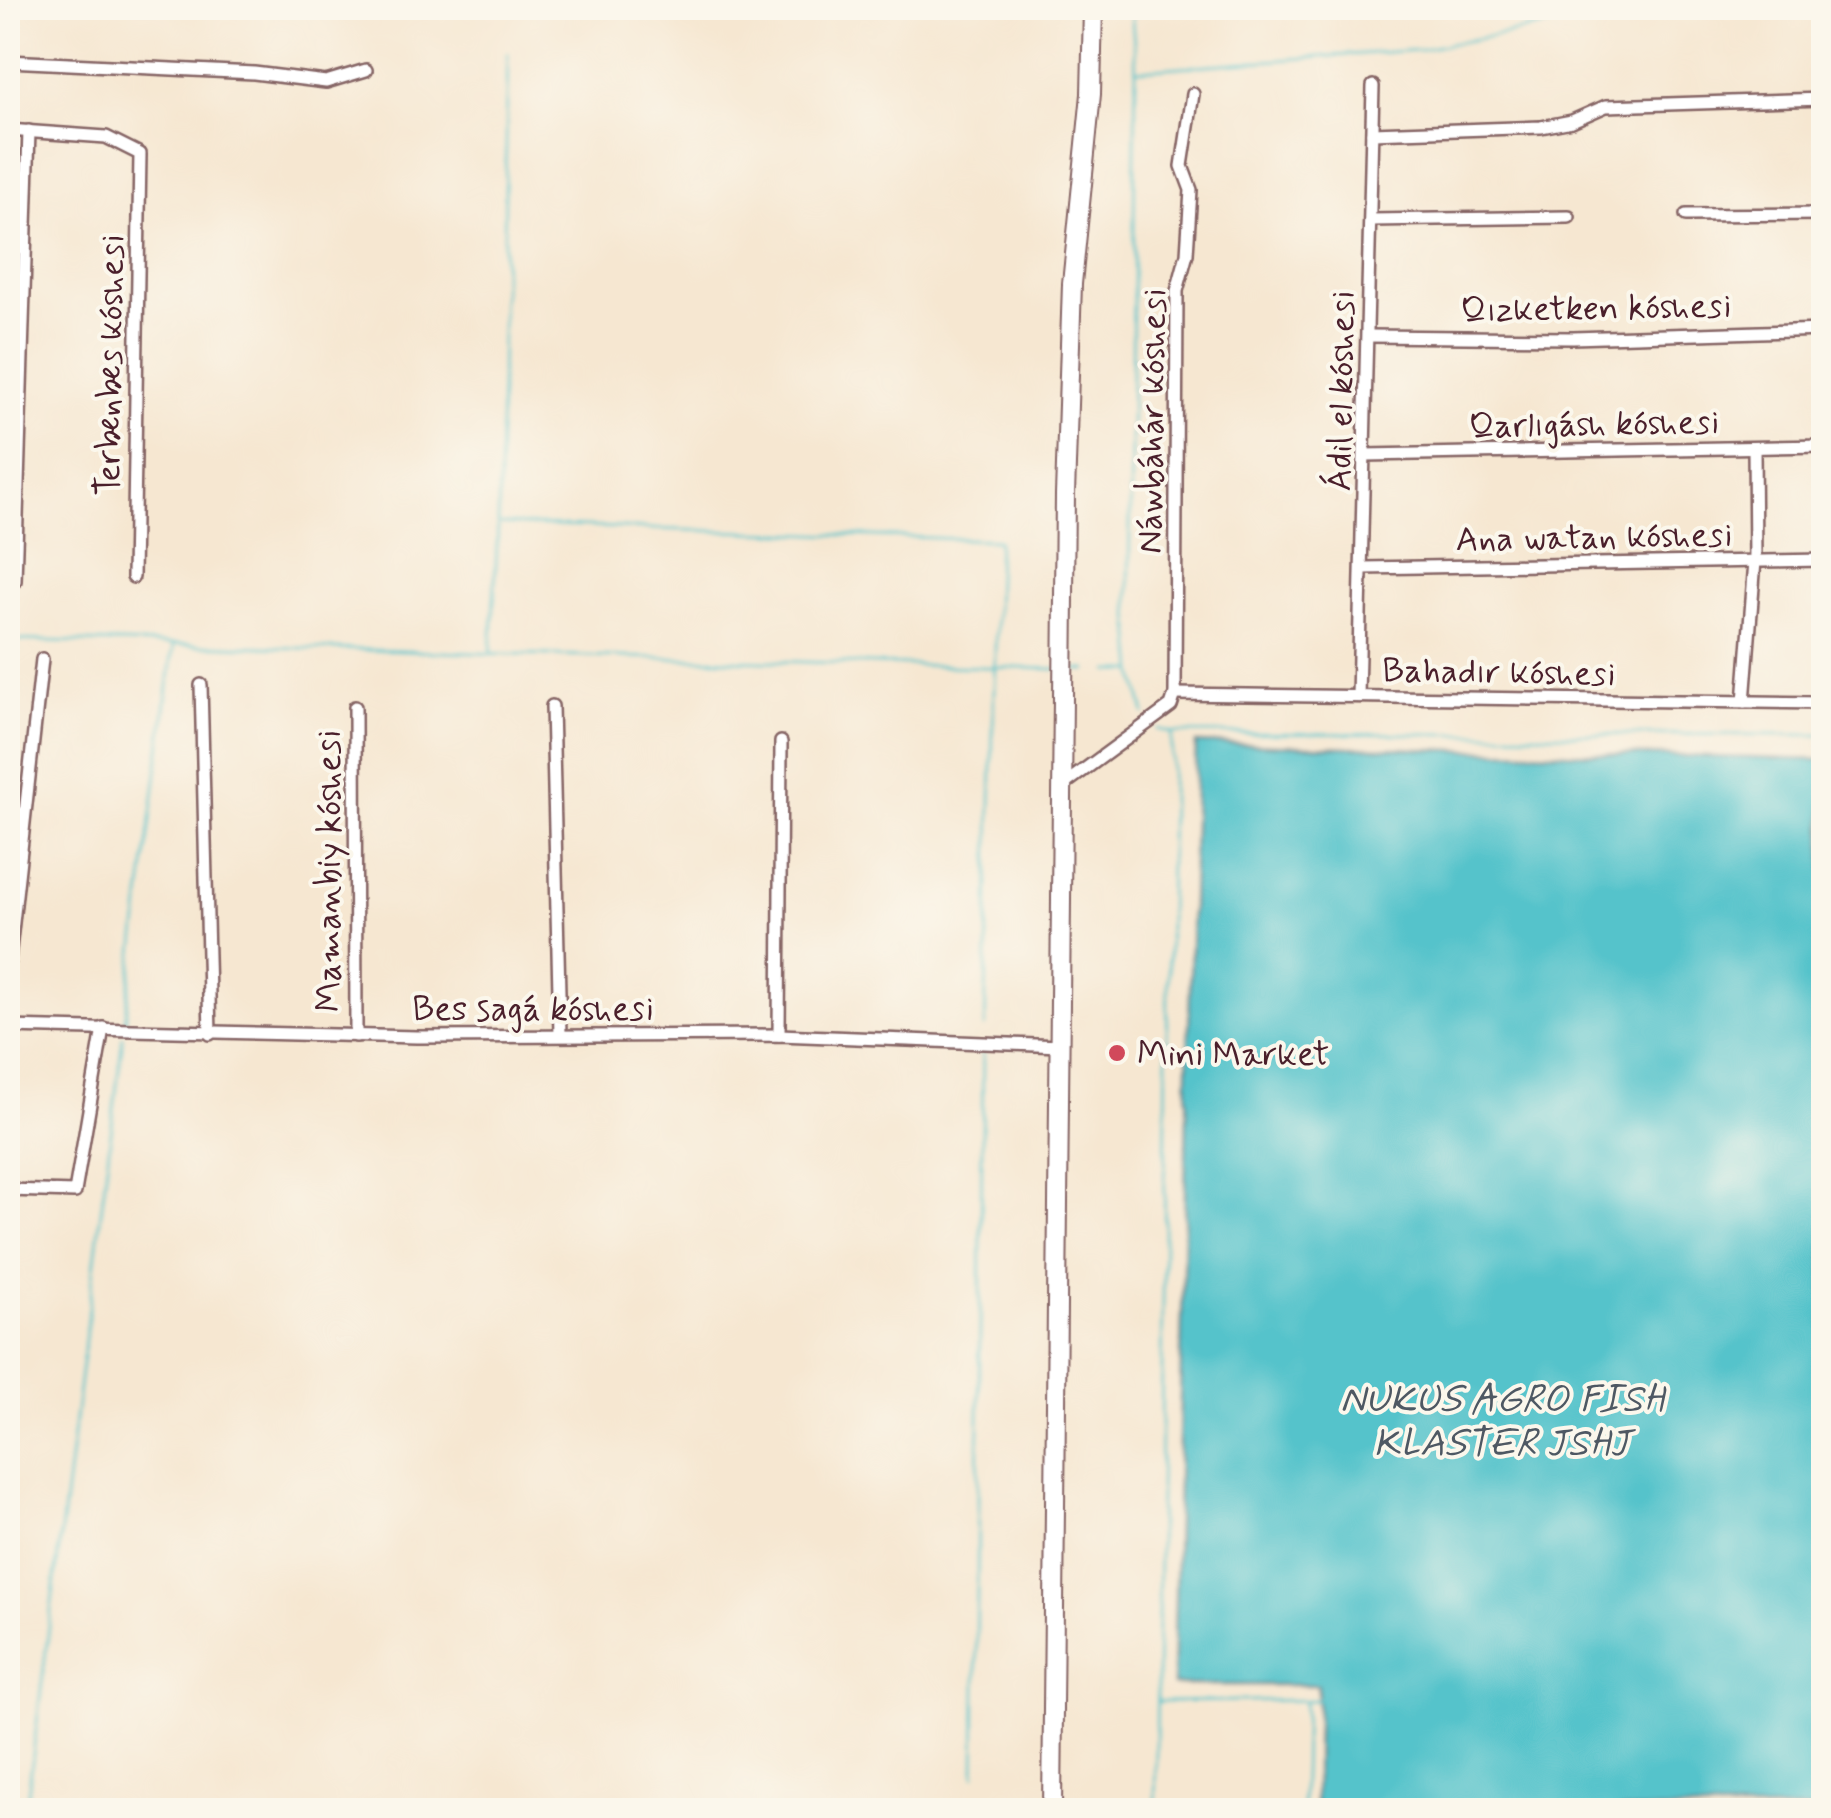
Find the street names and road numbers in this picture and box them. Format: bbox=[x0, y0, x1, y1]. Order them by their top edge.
street label: Terbenbes kóshesi bbox=[86, 234, 136, 496]
street label: Qızketken kóshesi bbox=[1460, 284, 1732, 334]
street label: Náwbáhár kóshesi bbox=[1128, 288, 1178, 554]
street label: Ádil el kóshesi bbox=[1317, 290, 1367, 492]
street label: Qarlıǵash kóshesi bbox=[1468, 400, 1720, 450]
street label: Ana watan kóshesi bbox=[1455, 513, 1733, 563]
street label: Bahadır kóshesi bbox=[1382, 648, 1616, 698]
street label: Mamanbiy kóshesi bbox=[307, 730, 353, 1012]
street label: Bes saǵa kóshesi bbox=[412, 987, 654, 1033]

